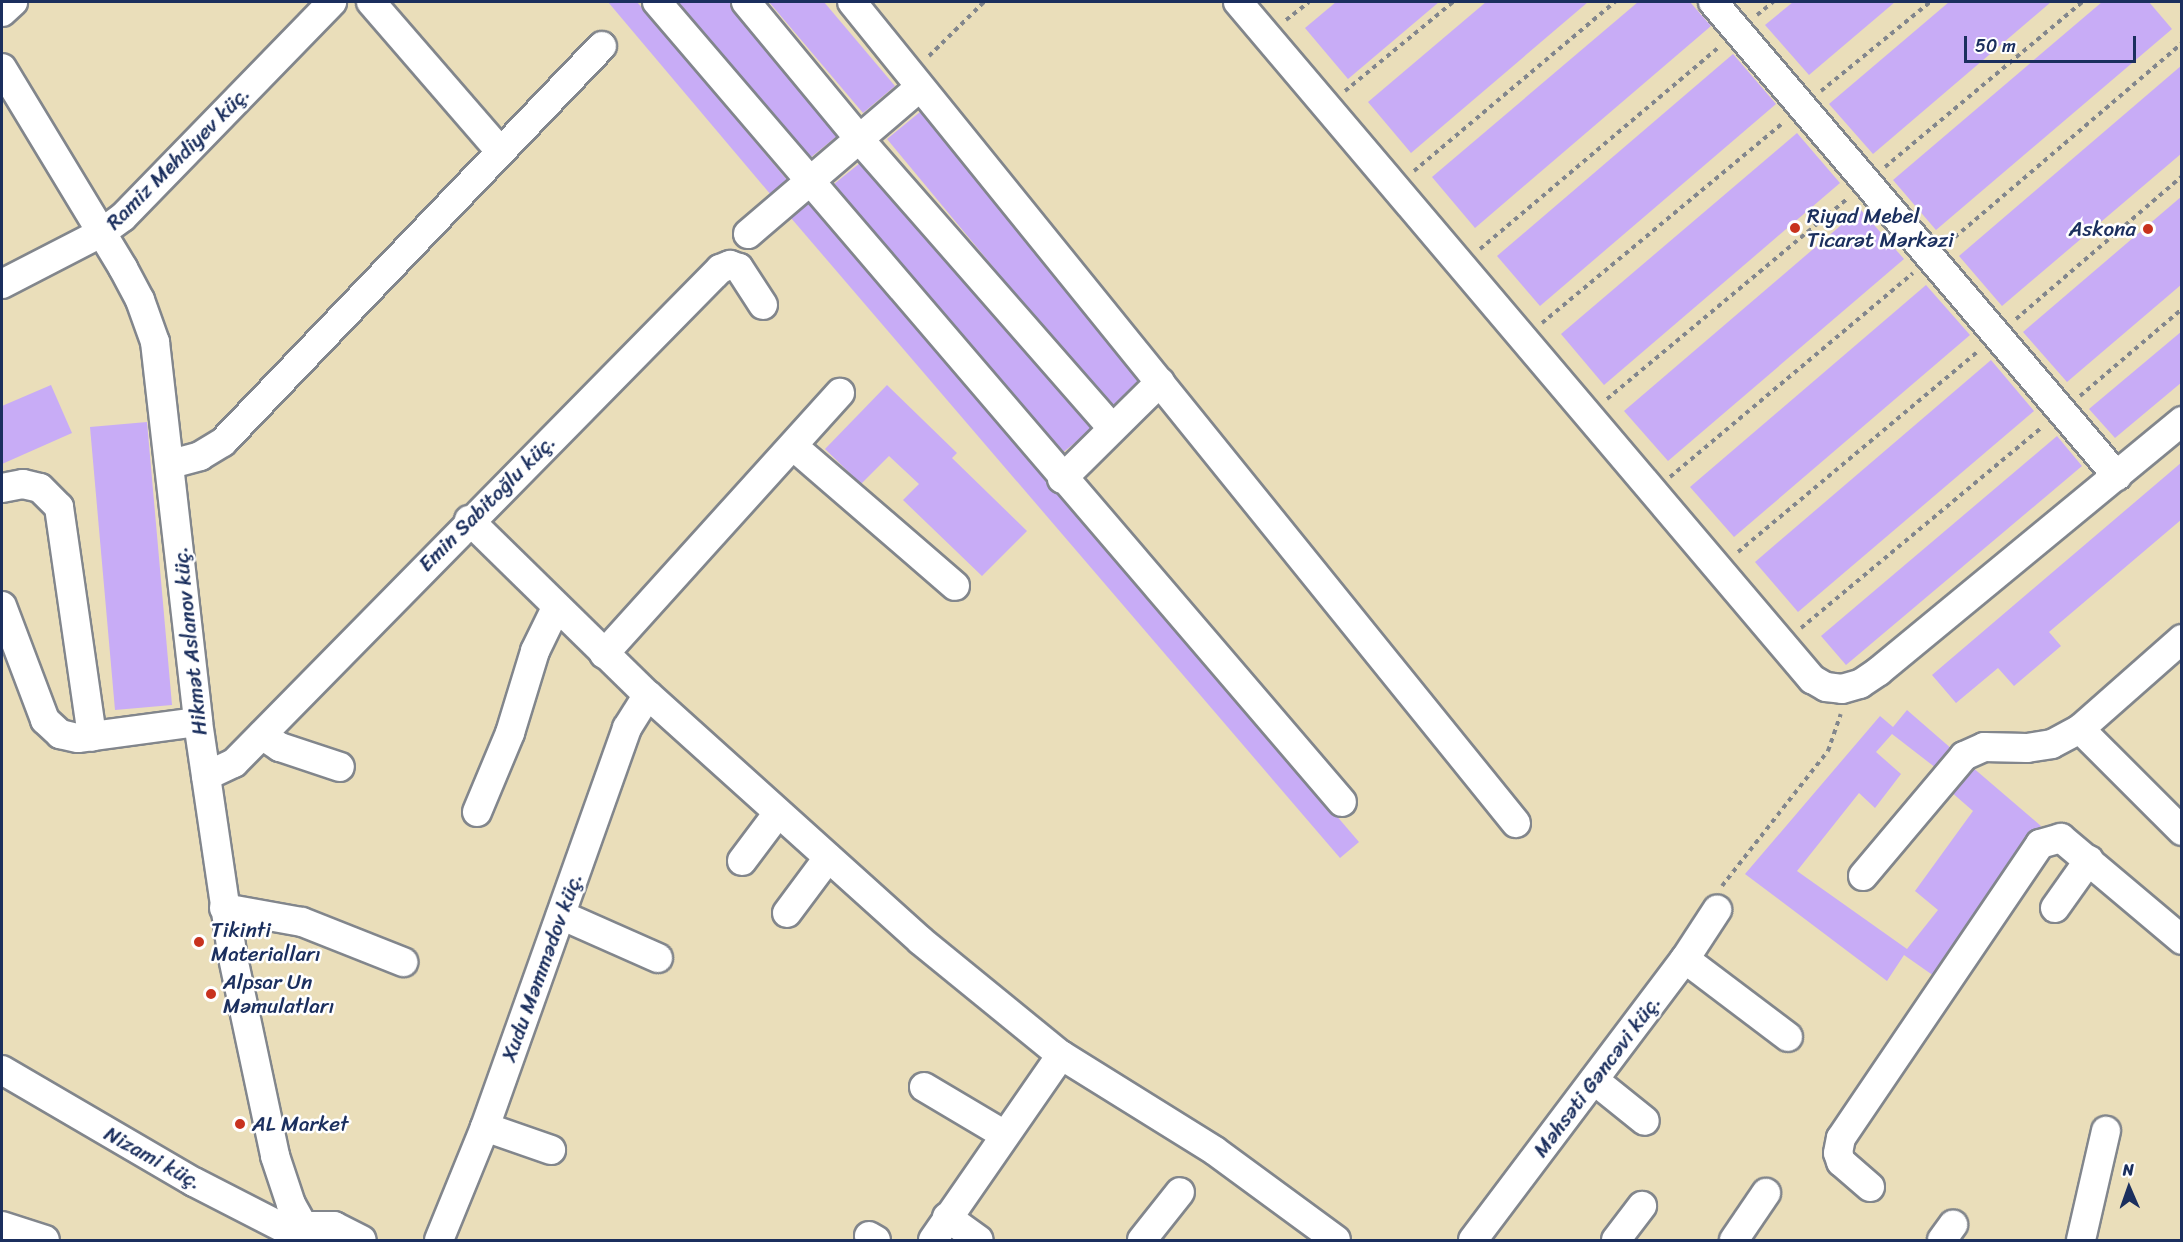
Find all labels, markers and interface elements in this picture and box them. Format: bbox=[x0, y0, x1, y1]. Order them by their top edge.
scale bar bbox=[1967, 24, 2140, 62]
text: 50 m bbox=[1975, 30, 2016, 62]
street label: Ramiz Mehdiyev küç. bbox=[101, 81, 255, 235]
place label: Riyad Mebel Ticarət Mərkəzi bbox=[1807, 203, 1954, 253]
place label: Askona bbox=[2069, 216, 2136, 242]
marker: Riyad Mebel Ticarət Mərkəzi bbox=[1788, 221, 1802, 235]
marker: Askona bbox=[2141, 222, 2155, 236]
street label: Emin Sabitoğlu küç. bbox=[413, 429, 561, 577]
street label: Hikmət Aslanov küç. bbox=[168, 545, 212, 737]
street label: Xudu Məmmədov küç. bbox=[496, 869, 588, 1065]
place label: Tikinti Materialları bbox=[211, 917, 321, 967]
marker: Tikinti Materialları bbox=[192, 935, 206, 949]
place label: Alpsar Un Məmulatları bbox=[223, 969, 334, 1019]
marker: Alpsar Un Məmulatları bbox=[204, 987, 218, 1001]
street label: Məhsəti Gəncəvi küç. bbox=[1528, 990, 1666, 1162]
place label: AL Market bbox=[252, 1111, 348, 1137]
marker: AL Market bbox=[233, 1117, 247, 1131]
street label: Nizami küç. bbox=[100, 1121, 206, 1195]
text: N bbox=[2122, 1155, 2134, 1184]
north arrow bbox=[2099, 1158, 2159, 1218]

